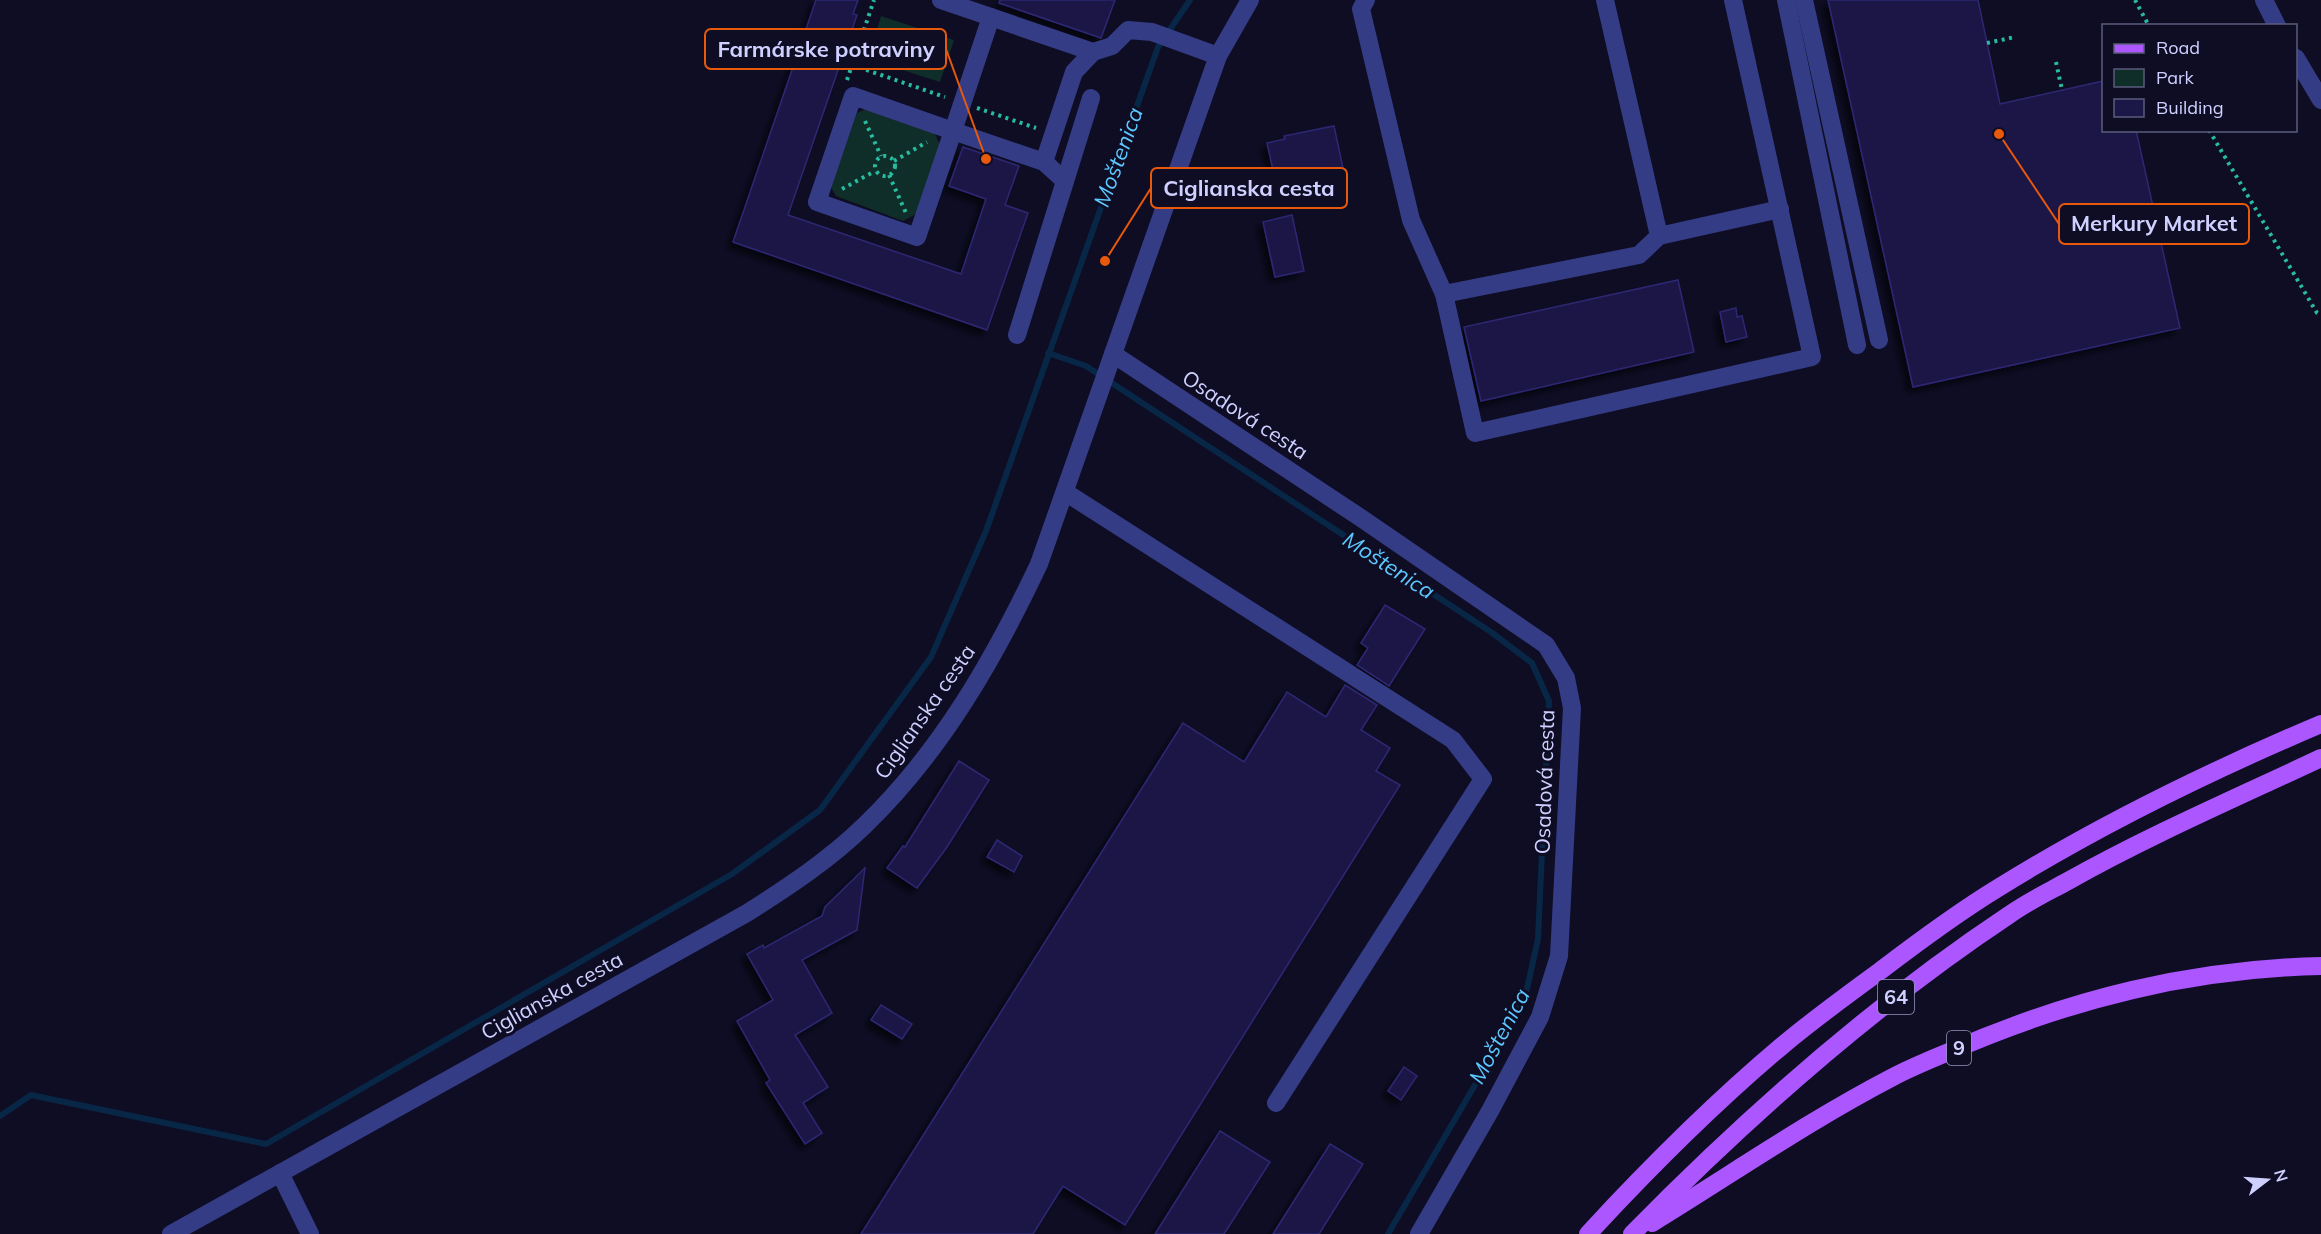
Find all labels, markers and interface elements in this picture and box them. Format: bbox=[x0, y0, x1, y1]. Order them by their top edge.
legend bbox=[2102, 24, 2297, 132]
callout: Farmárske potraviny bbox=[705, 29, 946, 69]
text: Farmárske potraviny bbox=[717, 35, 935, 63]
text: Road bbox=[2156, 36, 2200, 59]
text: Park bbox=[2156, 66, 2195, 89]
text: Building bbox=[2156, 96, 2224, 119]
water label: Moštenica bbox=[1087, 103, 1149, 211]
callout: Ciglianska cesta bbox=[1151, 168, 1347, 208]
text: Ciglianska cesta bbox=[1163, 174, 1335, 202]
callout: Merkury Market bbox=[2059, 204, 2249, 244]
text: Merkury Market bbox=[2071, 209, 2237, 237]
street label: Osadová cesta bbox=[1178, 364, 1313, 464]
water label: Moštenica bbox=[1338, 525, 1440, 605]
street label: Ciglianska cesta bbox=[868, 639, 980, 784]
street label: Osadová cesta bbox=[1528, 709, 1560, 855]
street label: Ciglianska cesta bbox=[476, 945, 627, 1045]
road number: 64 bbox=[1878, 980, 1914, 1014]
water label: Moštenica bbox=[1462, 984, 1536, 1088]
road number: 9 bbox=[1947, 1031, 1971, 1065]
north arrow bbox=[2237, 1150, 2297, 1210]
text: N bbox=[2270, 1167, 2293, 1184]

